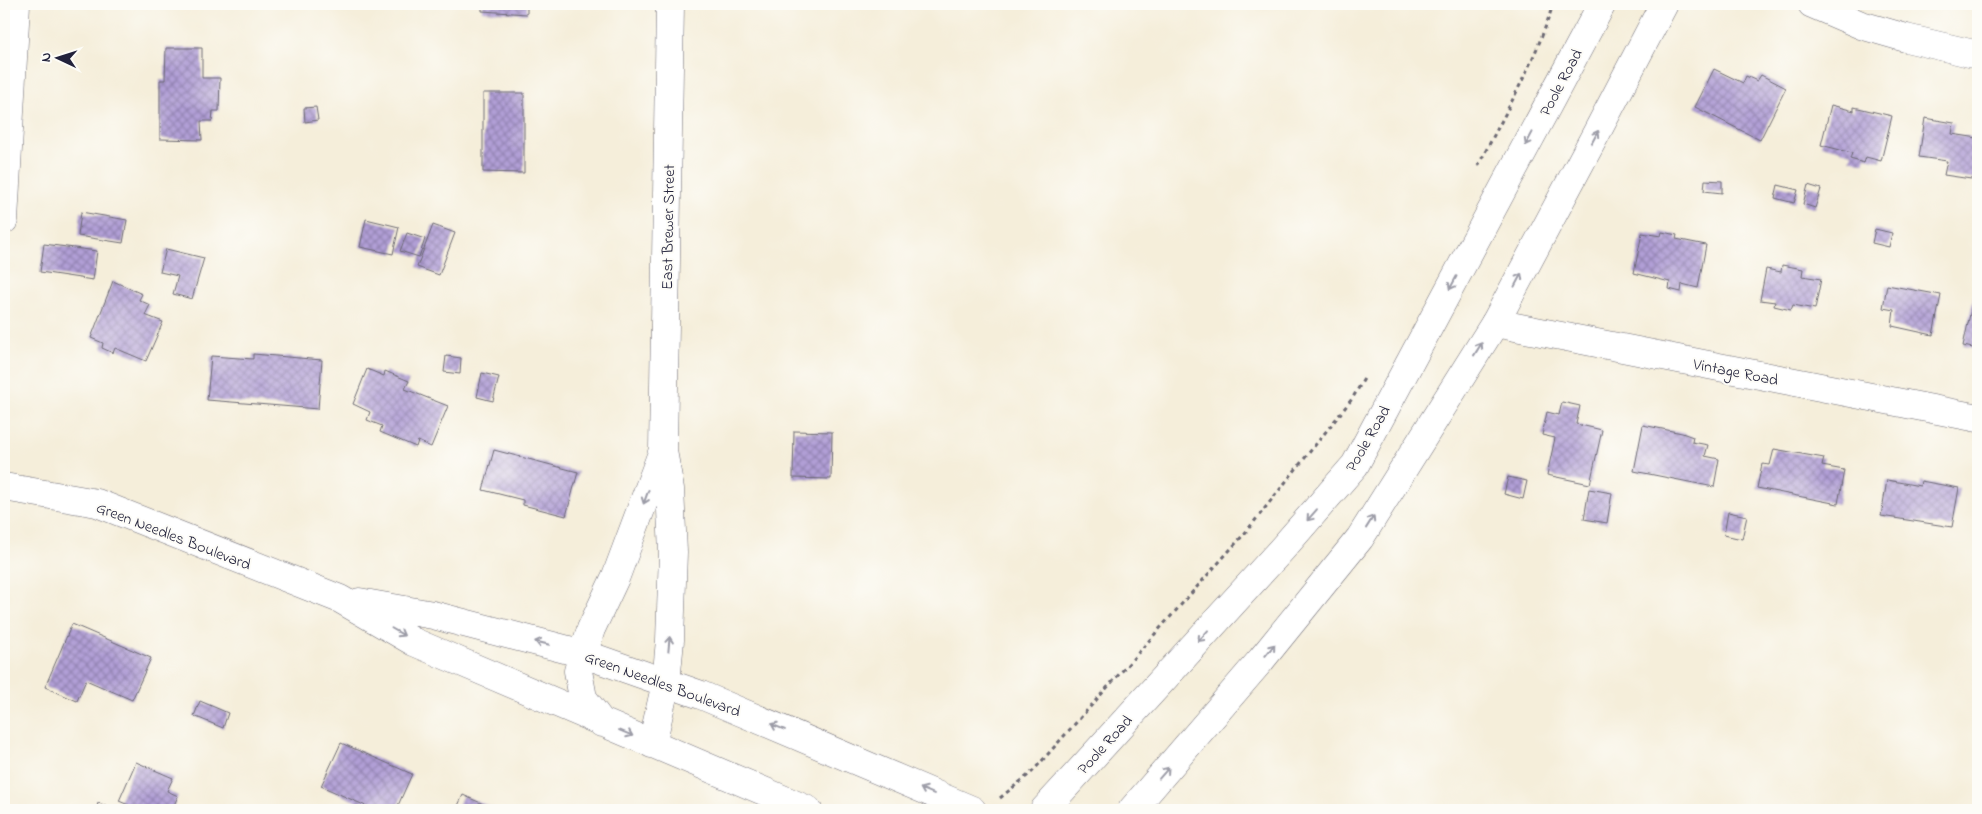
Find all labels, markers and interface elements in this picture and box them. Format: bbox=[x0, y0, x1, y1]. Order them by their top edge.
north arrow bbox=[32, 32, 82, 82]
street label: Poole Road bbox=[1534, 45, 1590, 121]
text: N bbox=[36, 52, 57, 63]
one-way arrow bbox=[1590, 129, 1600, 144]
one-way arrow bbox=[1524, 132, 1534, 146]
street label: East Brewer Street bbox=[656, 163, 682, 290]
one-way arrow bbox=[1513, 272, 1523, 287]
one-way arrow bbox=[1448, 275, 1458, 290]
one-way arrow bbox=[1473, 343, 1483, 357]
street label: Vintage Road bbox=[1690, 353, 1780, 393]
street label: Poole Road bbox=[1340, 401, 1397, 477]
one-way arrow bbox=[641, 489, 650, 504]
street label: Green Needles Boulevard bbox=[92, 496, 254, 577]
one-way arrow bbox=[1306, 508, 1317, 521]
one-way arrow bbox=[1365, 515, 1375, 529]
one-way arrow bbox=[390, 628, 404, 638]
one-way arrow bbox=[1197, 629, 1209, 642]
one-way arrow bbox=[664, 637, 674, 653]
one-way arrow bbox=[535, 638, 551, 648]
one-way arrow bbox=[1264, 643, 1275, 656]
street label: Green Needles Boulevard bbox=[581, 646, 744, 724]
street label: Poole Road bbox=[1072, 710, 1139, 781]
one-way arrow bbox=[770, 721, 785, 730]
one-way arrow bbox=[618, 729, 633, 739]
one-way arrow bbox=[1159, 767, 1170, 780]
one-way arrow bbox=[920, 785, 935, 795]

